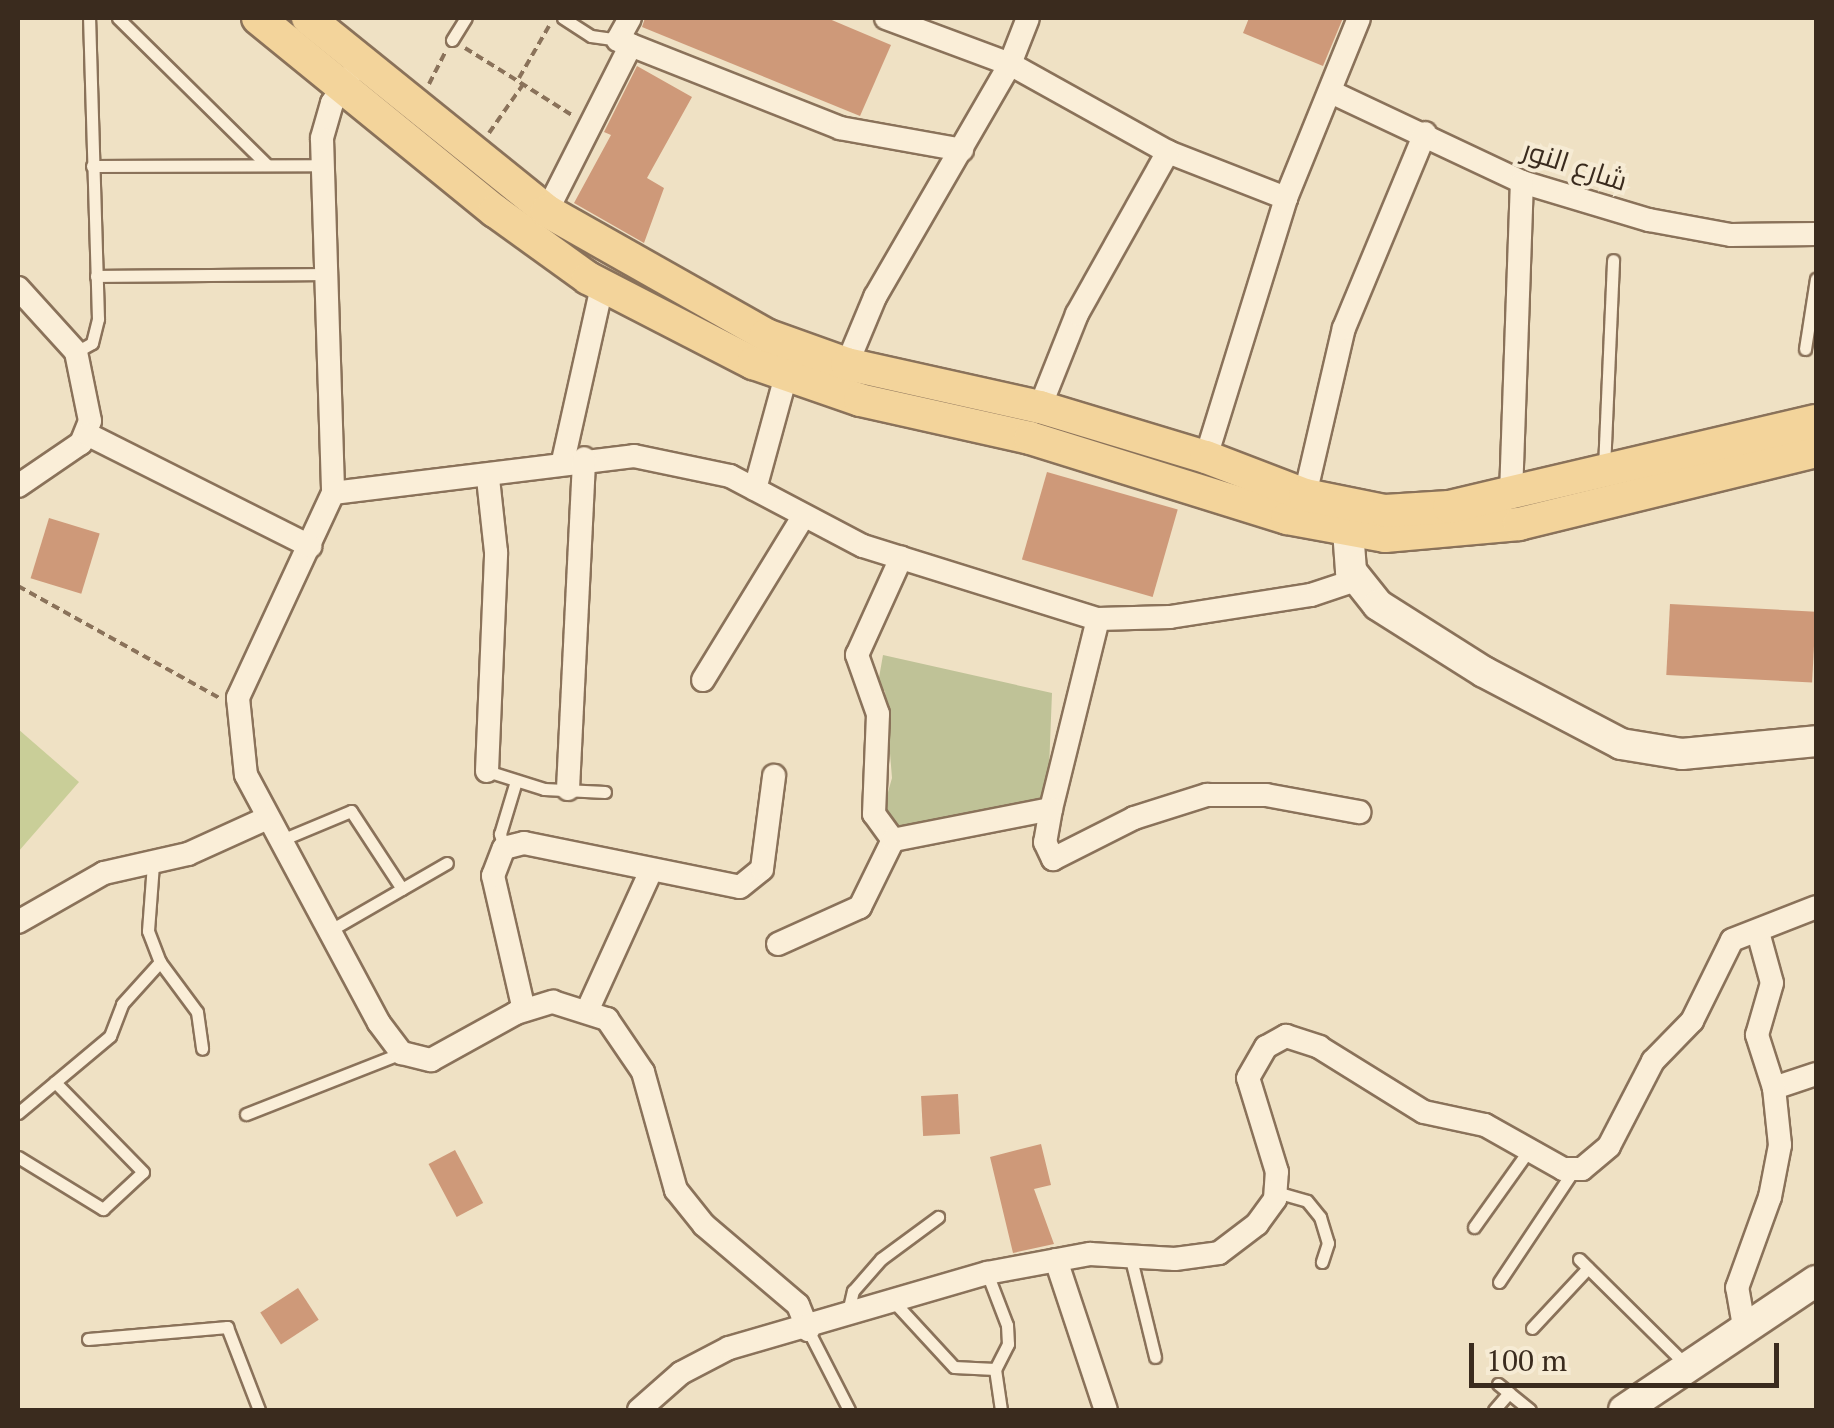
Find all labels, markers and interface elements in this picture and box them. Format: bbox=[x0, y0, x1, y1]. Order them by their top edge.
street label: شارع النور bbox=[1518, 132, 1632, 198]
scale bar bbox=[1474, 1323, 1784, 1385]
text: 100 m bbox=[1486, 1340, 1567, 1380]

